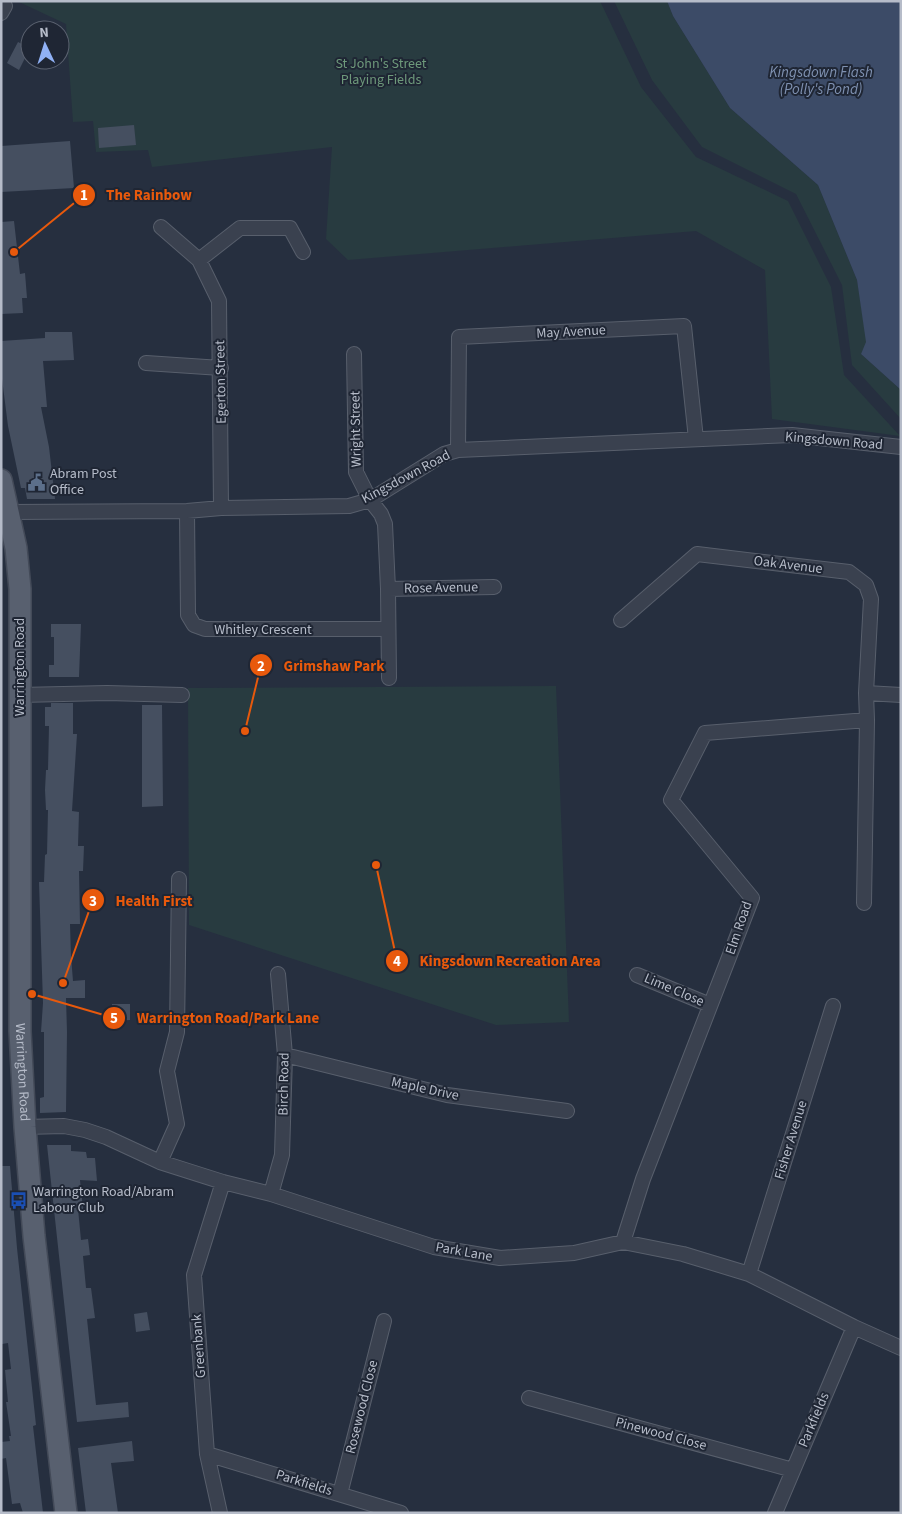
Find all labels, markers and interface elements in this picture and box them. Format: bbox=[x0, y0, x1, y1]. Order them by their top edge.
north arrow bbox=[20, 20, 70, 70]
text: N bbox=[39, 23, 50, 43]
park label: St John's Street Playing Fields bbox=[335, 54, 427, 90]
water label: Kingsdown Flash (Polly's Pond) bbox=[769, 62, 873, 100]
callout: The Rainbow bbox=[71, 180, 202, 210]
text: 1 bbox=[80, 185, 88, 206]
text: The Rainbow bbox=[106, 185, 192, 206]
street label: May Avenue bbox=[536, 320, 606, 344]
street label: Egerton Street bbox=[210, 340, 232, 424]
street label: Wright Street bbox=[345, 390, 367, 467]
street label: Kingsdown Road bbox=[784, 427, 884, 455]
street label: Kingsdown Road bbox=[358, 445, 454, 509]
place label: Abram Post Office bbox=[50, 464, 117, 500]
public building icon: Abram Post Office bbox=[26, 472, 46, 492]
street label: Oak Avenue bbox=[752, 551, 824, 579]
street label: Rose Avenue bbox=[404, 577, 478, 599]
street label: Warrington Road bbox=[10, 618, 30, 716]
street label: Whitley Crescent bbox=[214, 620, 312, 640]
callout: Grimshaw Park bbox=[249, 650, 395, 680]
text: 2 bbox=[257, 656, 265, 677]
text: Grimshaw Park bbox=[284, 656, 385, 677]
callout: Health First bbox=[80, 885, 202, 915]
text: 3 bbox=[89, 891, 97, 912]
text: Health First bbox=[115, 891, 193, 912]
street label: Elm Road bbox=[721, 899, 757, 957]
callout: Kingsdown Recreation Area bbox=[385, 946, 611, 976]
text: 4 bbox=[393, 951, 401, 972]
text: Kingsdown Recreation Area bbox=[419, 951, 601, 972]
street label: Lime Close bbox=[641, 968, 707, 1012]
callout: Warrington Road/Park Lane bbox=[101, 1003, 329, 1033]
text: 5 bbox=[110, 1008, 118, 1029]
text: Warrington Road/Park Lane bbox=[137, 1008, 319, 1029]
street label: Warrington Road bbox=[10, 1023, 35, 1122]
street label: Birch Road bbox=[273, 1052, 295, 1116]
street label: Maple Drive bbox=[389, 1072, 461, 1106]
street label: Fisher Avenue bbox=[770, 1098, 813, 1182]
place label: Warrington Road/Abram Labour Club bbox=[33, 1182, 174, 1218]
bus stop icon: Warrington Road/Abram Labour Club bbox=[9, 1190, 29, 1210]
street label: Park Lane bbox=[434, 1237, 494, 1267]
street label: Greenbank bbox=[187, 1313, 211, 1379]
street label: Rosewood Close bbox=[341, 1358, 383, 1456]
street label: Parkfields bbox=[793, 1389, 835, 1451]
street label: Pinewood Close bbox=[613, 1412, 709, 1456]
street label: Parkfields bbox=[273, 1465, 335, 1501]

